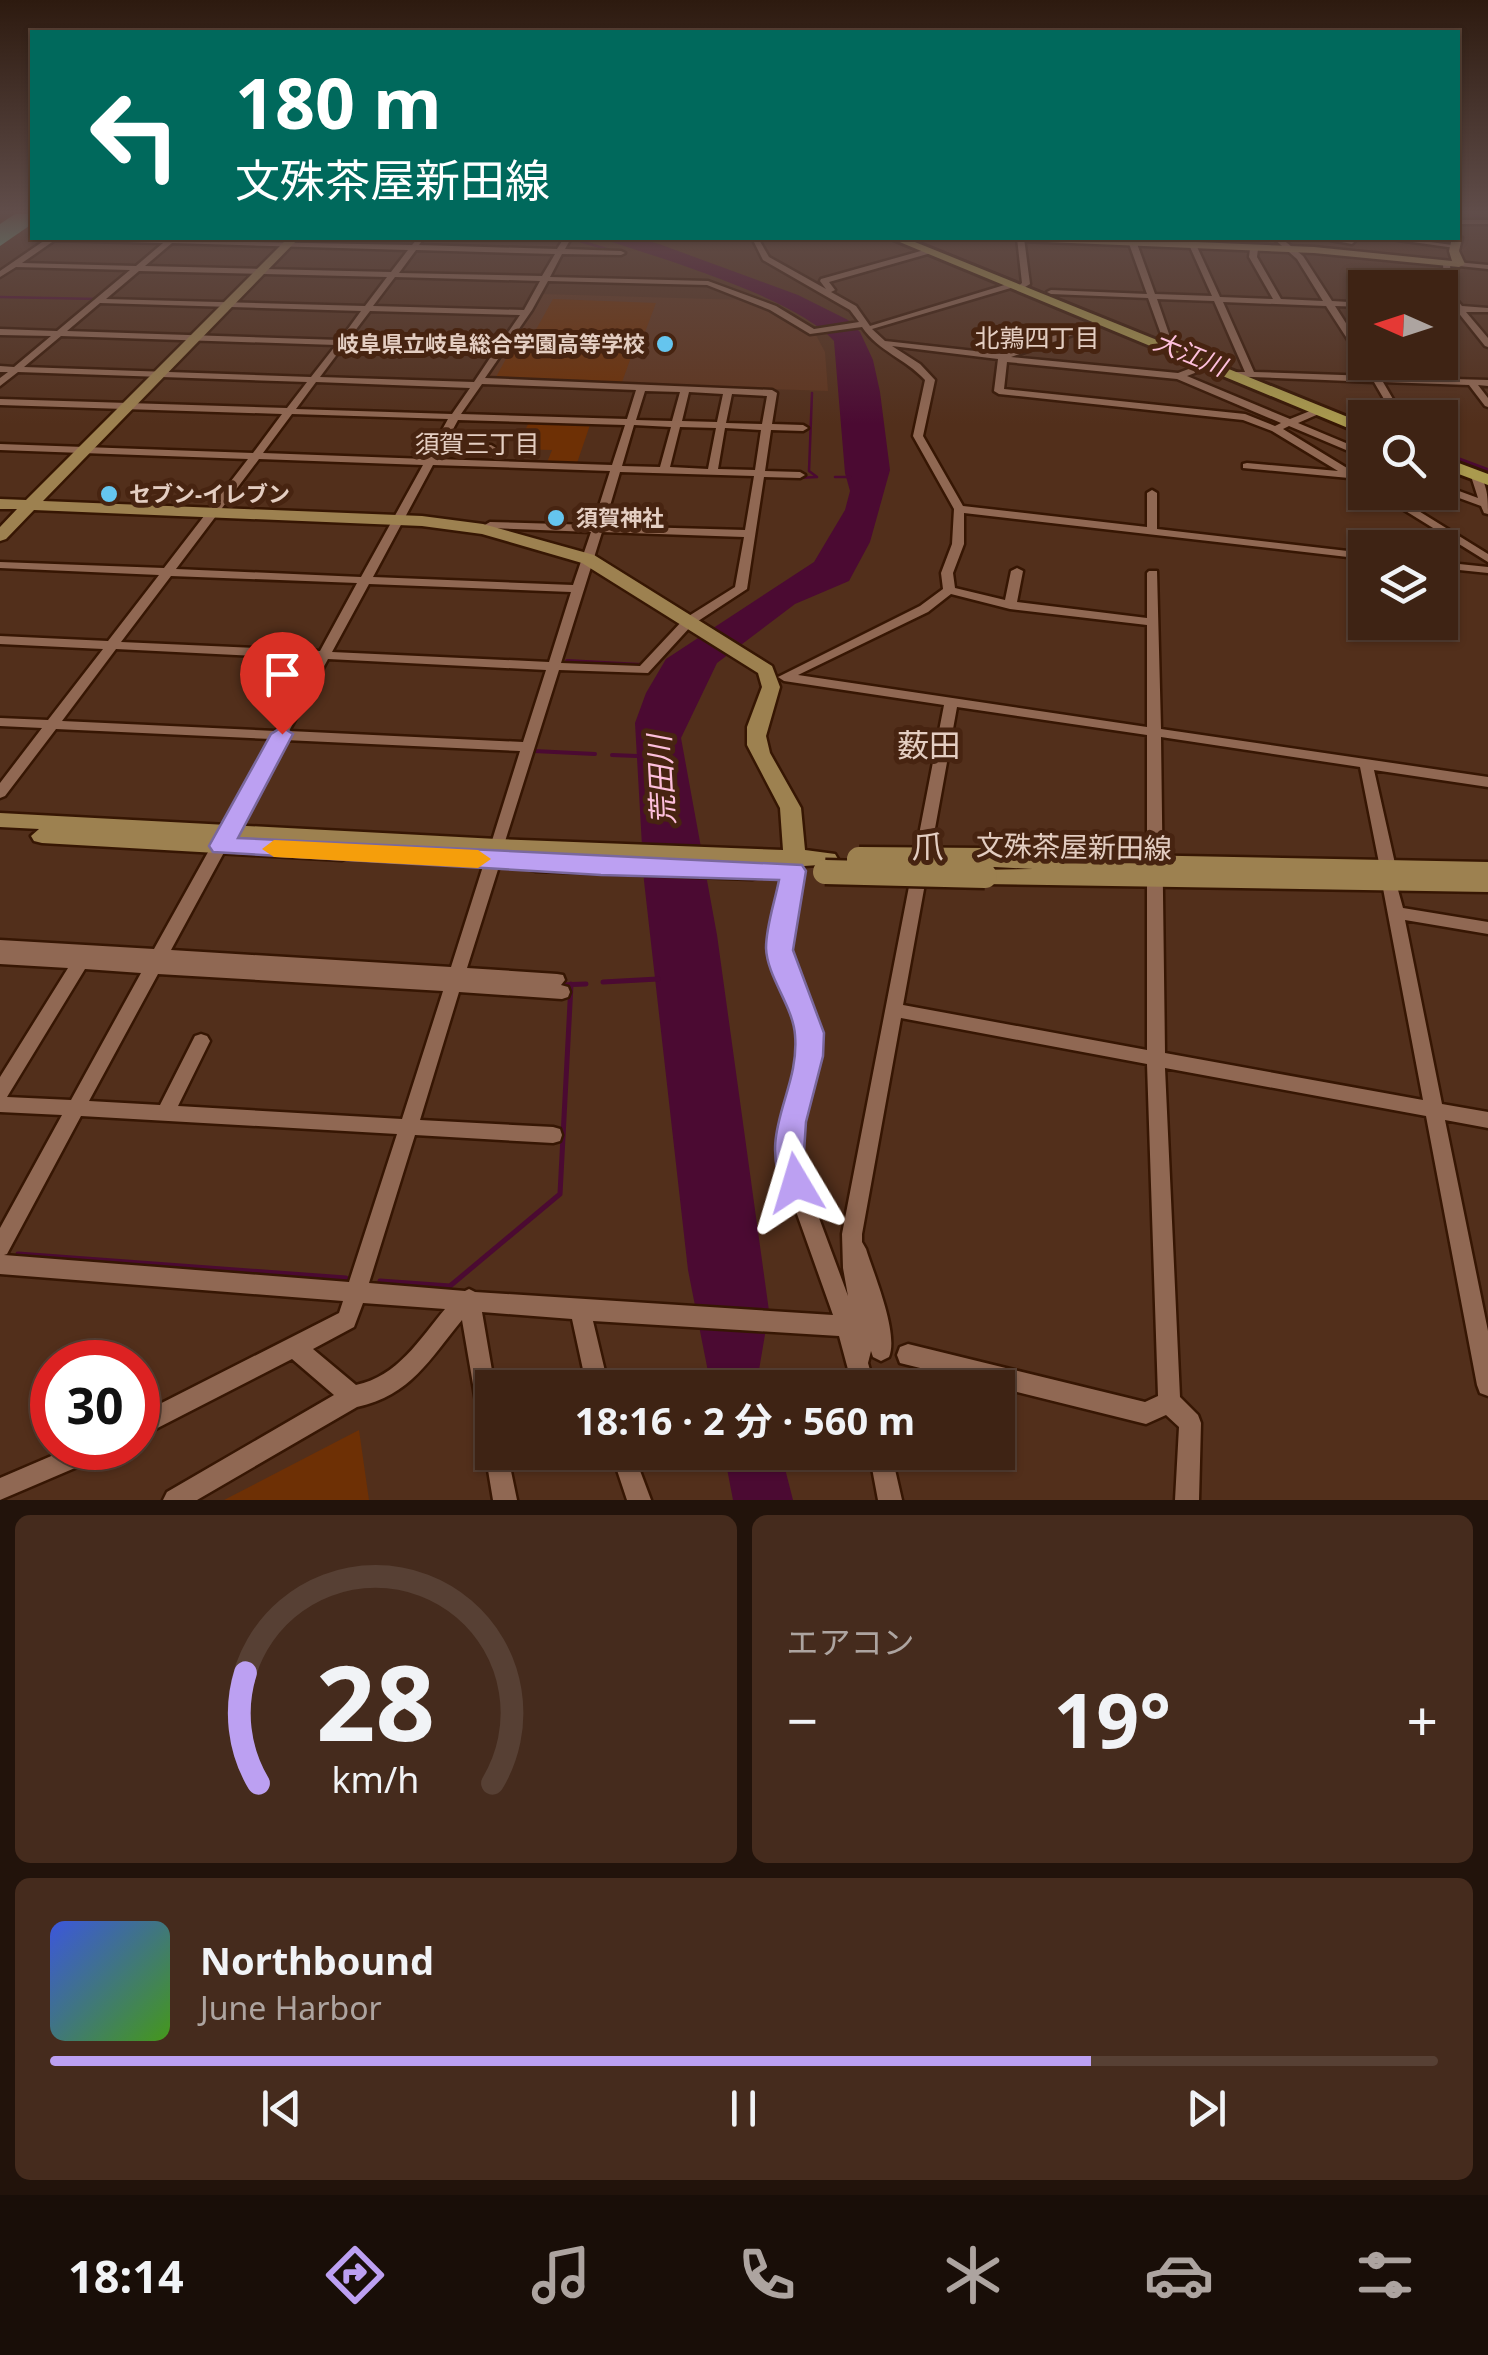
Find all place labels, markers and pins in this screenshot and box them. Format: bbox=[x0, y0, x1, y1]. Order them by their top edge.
place label: 岐阜県立岐阜総合学園高等学校 bbox=[337, 328, 645, 358]
marker: 岐阜県立岐阜総合学園高等学校 bbox=[654, 333, 676, 355]
place label: セブン-イレブン bbox=[129, 478, 290, 508]
marker: セブン-イレブン bbox=[98, 483, 120, 505]
place label: 須賀神社 bbox=[576, 502, 664, 532]
marker: 須賀神社 bbox=[545, 507, 567, 529]
pin bbox=[240, 632, 325, 735]

